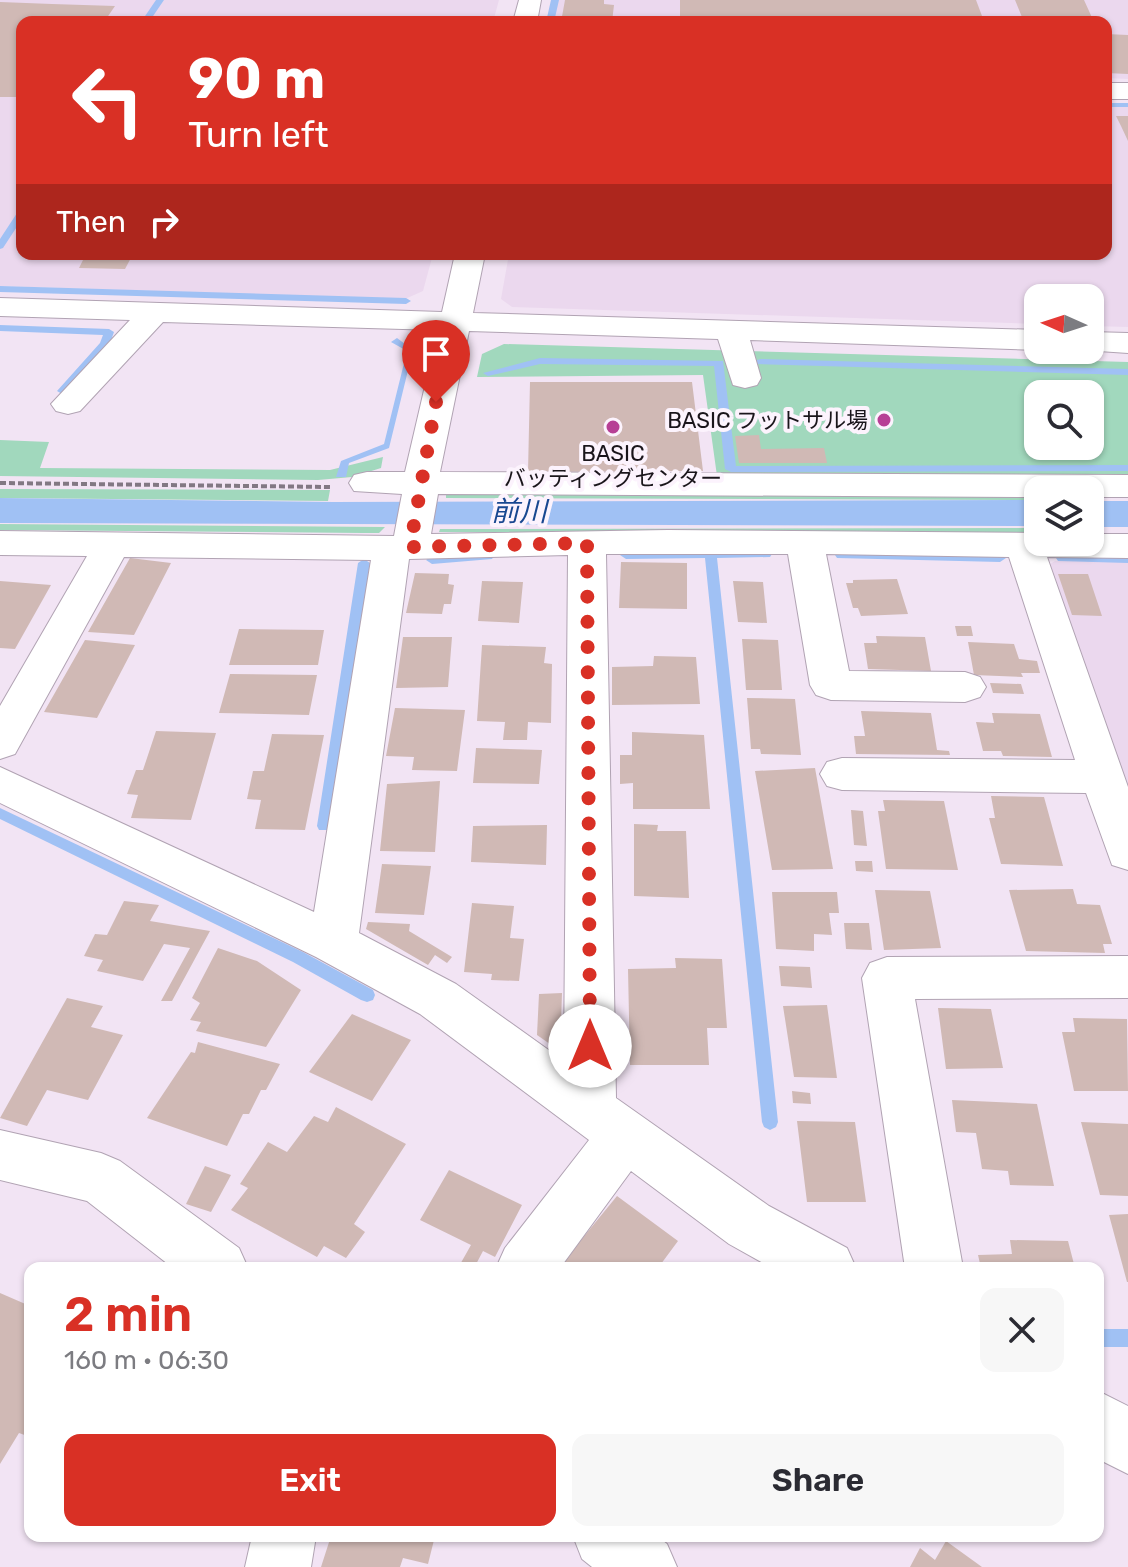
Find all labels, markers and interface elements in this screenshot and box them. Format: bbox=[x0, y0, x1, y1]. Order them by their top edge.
text: 90 m bbox=[188, 46, 325, 112]
icon: left bbox=[56, 48, 160, 152]
text: Turn left bbox=[188, 113, 329, 156]
icon: right bbox=[142, 200, 186, 244]
text: Then bbox=[56, 204, 126, 240]
north arrow bbox=[1024, 284, 1104, 364]
map controls bbox=[1024, 284, 1104, 556]
pin bbox=[402, 320, 470, 402]
icon: arrive bbox=[414, 332, 458, 376]
button: search bbox=[1024, 380, 1104, 460]
place label: BASIC フットサル場 bbox=[667, 407, 868, 434]
marker: BASIC フットサル場 bbox=[875, 411, 893, 429]
marker: BASIC バッティングセンター bbox=[604, 418, 622, 436]
place label: BASIC バッティングセンター bbox=[504, 440, 722, 492]
button: layers bbox=[1024, 476, 1104, 556]
water label: 前川 bbox=[491, 495, 550, 528]
position arrow bbox=[548, 1004, 632, 1088]
text: 2 min bbox=[64, 1286, 192, 1343]
button: close bbox=[980, 1288, 1064, 1372]
text: 160 m · 06:30 bbox=[64, 1345, 229, 1376]
button: Exit bbox=[64, 1434, 556, 1526]
button: Share bbox=[572, 1434, 1064, 1526]

